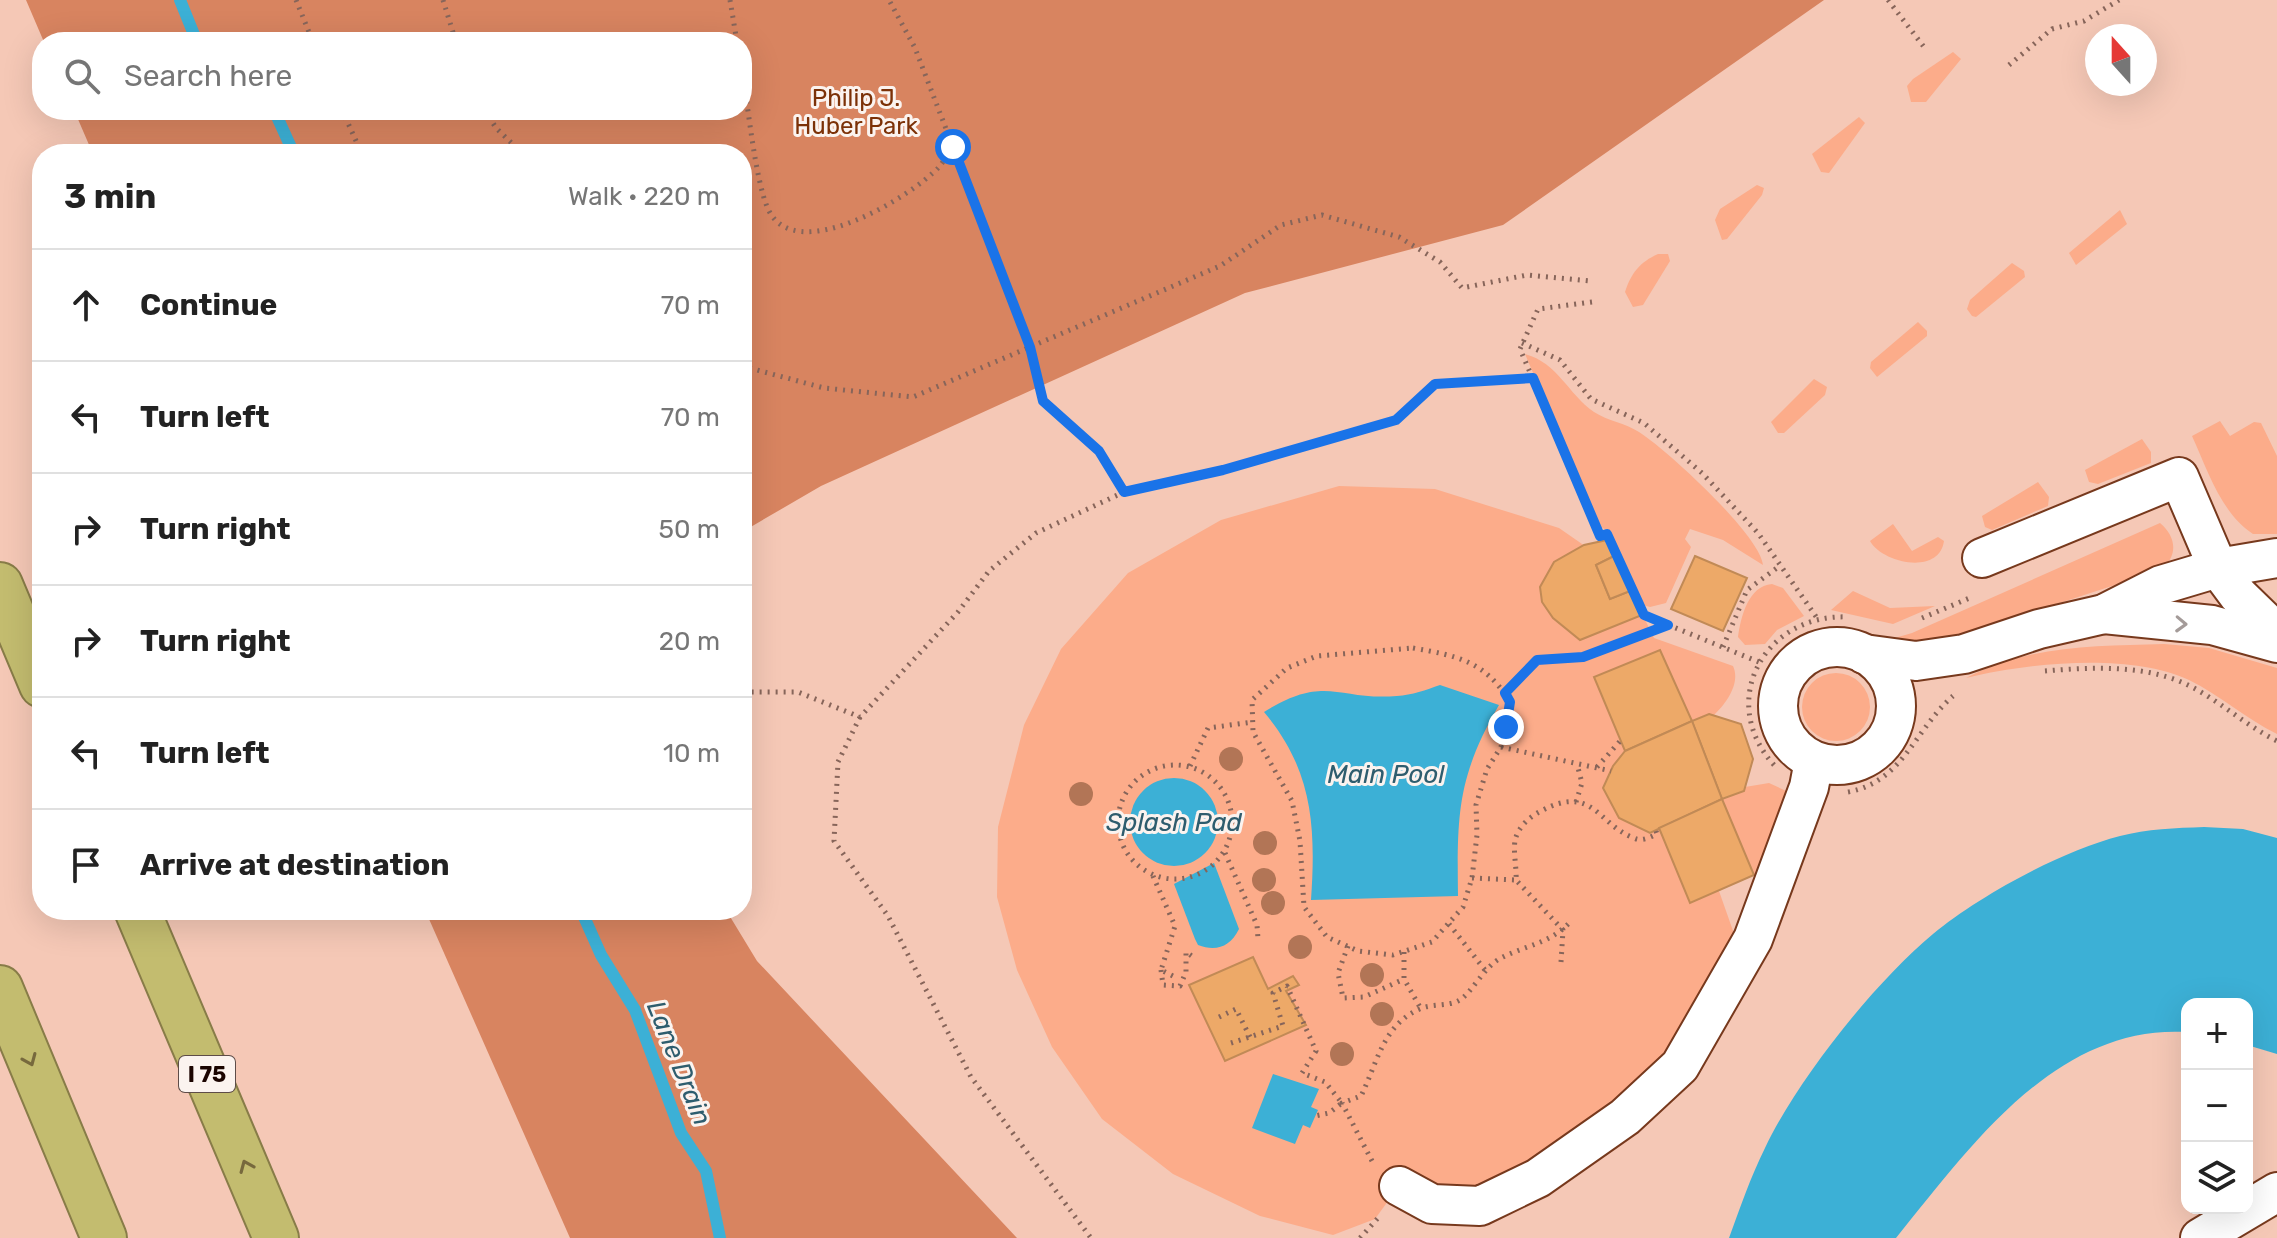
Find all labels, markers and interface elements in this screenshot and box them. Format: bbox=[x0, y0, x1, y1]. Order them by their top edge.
north arrow bbox=[2085, 24, 2157, 96]
search box bbox=[32, 32, 752, 120]
icon: search bbox=[60, 54, 104, 98]
text: Search here bbox=[124, 58, 292, 94]
park label: Philip J. Huber Park bbox=[794, 84, 918, 140]
route start bbox=[935, 129, 971, 165]
text: 3 min bbox=[64, 176, 156, 217]
text: Walk · 220 m bbox=[568, 181, 720, 212]
icon: ahead bbox=[64, 283, 108, 327]
text: Continue bbox=[140, 287, 277, 323]
text: 70 m bbox=[661, 290, 720, 321]
icon: left bbox=[64, 395, 108, 439]
text: Turn left bbox=[140, 399, 270, 435]
text: 70 m bbox=[661, 402, 720, 433]
icon: right bbox=[64, 507, 108, 551]
text: Turn right bbox=[140, 511, 291, 547]
text: 50 m bbox=[659, 514, 720, 545]
one-way arrow bbox=[2175, 615, 2188, 632]
icon: right bbox=[64, 619, 108, 663]
text: Turn right bbox=[140, 623, 291, 659]
text: 20 m bbox=[659, 626, 720, 657]
route end bbox=[1488, 709, 1524, 745]
icon: left bbox=[64, 731, 108, 775]
text: Turn left bbox=[140, 735, 270, 771]
text: 10 m bbox=[663, 738, 720, 769]
water label: Main Pool bbox=[1327, 759, 1445, 790]
water label: Splash Pad bbox=[1106, 807, 1243, 838]
icon: arrive bbox=[64, 843, 108, 887]
text: Arrive at destination bbox=[140, 847, 450, 883]
water label: Lane Drain bbox=[640, 996, 718, 1130]
map controls bbox=[2181, 998, 2253, 1214]
button: + bbox=[2181, 998, 2253, 1070]
one-way arrow bbox=[20, 1052, 37, 1066]
road number: I 75 bbox=[179, 1056, 235, 1092]
button: − bbox=[2181, 1070, 2253, 1142]
button: layers bbox=[2181, 1142, 2253, 1214]
one-way arrow bbox=[239, 1160, 255, 1174]

